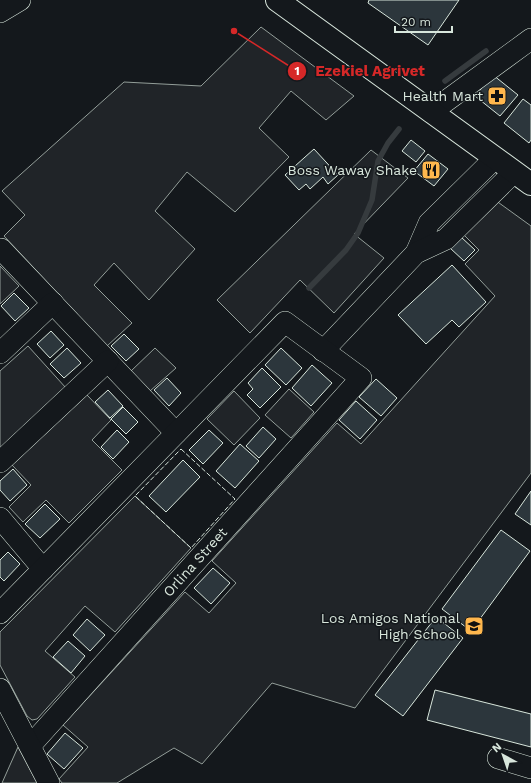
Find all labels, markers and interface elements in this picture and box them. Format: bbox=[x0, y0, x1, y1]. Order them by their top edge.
scale bar bbox=[395, 8, 452, 34]
text: 20 m bbox=[401, 15, 431, 29]
callout: Ezekiel Agrivet bbox=[287, 57, 433, 84]
text: Ezekiel Agrivet bbox=[315, 62, 425, 80]
text: 1 bbox=[294, 64, 300, 78]
pharmacy icon: Health Mart bbox=[486, 85, 508, 107]
place label: Health Mart bbox=[403, 88, 483, 104]
restaurant icon: Boss Waway Shake bbox=[420, 159, 442, 181]
place label: Boss Waway Shake bbox=[288, 162, 417, 178]
street label: Orlina Street bbox=[160, 524, 230, 600]
place label: Los Amigos National High School bbox=[321, 610, 461, 642]
school or university icon: Los Amigos National High School bbox=[463, 615, 485, 637]
north arrow bbox=[483, 735, 523, 775]
text: N bbox=[490, 740, 504, 755]

